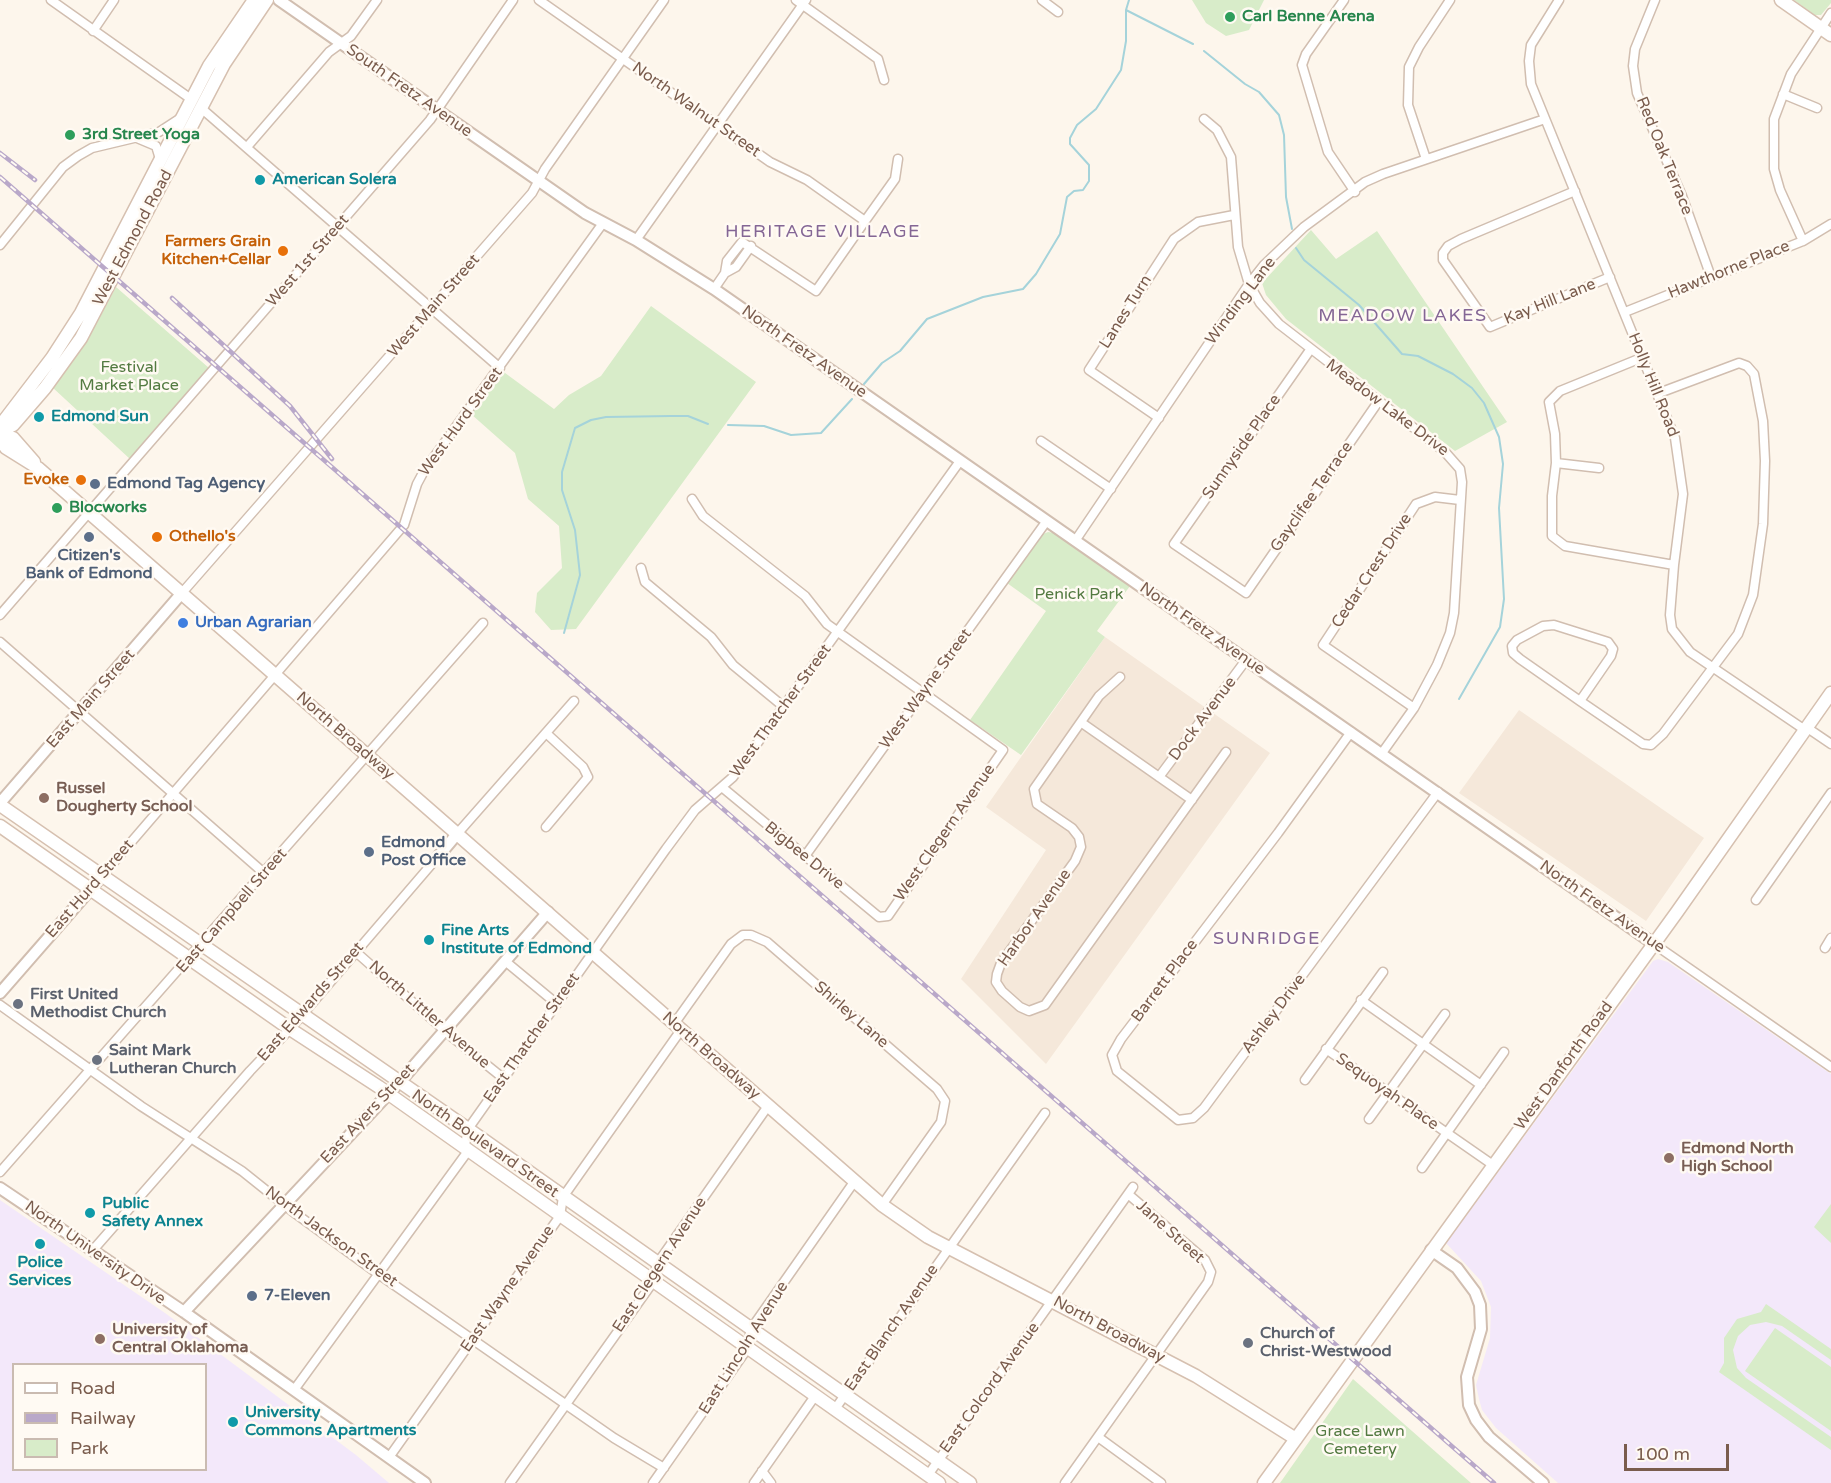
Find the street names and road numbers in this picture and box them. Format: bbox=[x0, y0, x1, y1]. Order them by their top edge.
street label: South Fretz Avenue bbox=[342, 40, 476, 142]
street label: North Walnut Street bbox=[628, 58, 764, 162]
street label: Red Oak Terrace bbox=[1632, 94, 1696, 218]
street label: West Edmond Road bbox=[89, 167, 177, 309]
street label: West 1st Street bbox=[263, 211, 353, 311]
street label: Hawthorne Place bbox=[1665, 237, 1793, 303]
street label: West Main Street bbox=[384, 250, 484, 362]
street label: Winding Lane bbox=[1202, 253, 1280, 349]
street label: Lanes Turn bbox=[1096, 272, 1156, 352]
street label: Kay Hill Lane bbox=[1501, 275, 1599, 329]
street label: North Fretz Avenue bbox=[738, 302, 870, 402]
street label: Holly Hill Road bbox=[1623, 330, 1683, 440]
street label: Meadow Lake Drive bbox=[1322, 355, 1452, 461]
street label: West Hurd Street bbox=[415, 364, 507, 480]
street label: Sunnyside Place bbox=[1199, 391, 1285, 503]
street label: Gayclifee Terrace bbox=[1267, 438, 1357, 556]
street label: Cedar Crest Drive bbox=[1328, 510, 1416, 632]
street label: North Fretz Avenue bbox=[1136, 579, 1268, 679]
street label: West Wayne Street bbox=[876, 625, 976, 753]
street label: West Thatcher Street bbox=[726, 641, 836, 781]
street label: East Main Street bbox=[43, 646, 139, 752]
street label: Dock Avenue bbox=[1165, 673, 1241, 765]
street label: North Broadway bbox=[292, 688, 398, 784]
street label: West Clegern Avenue bbox=[890, 761, 1000, 905]
street label: Bigbee Drive bbox=[760, 818, 848, 894]
street label: East Hurd Street bbox=[42, 836, 138, 942]
street label: East Campbell Street bbox=[173, 845, 291, 977]
street label: North Fretz Avenue bbox=[1536, 857, 1668, 957]
street label: Harbor Avenue bbox=[994, 866, 1076, 970]
street label: Barrett Place bbox=[1128, 936, 1202, 1026]
street label: East Edwards Street bbox=[254, 938, 368, 1066]
street label: North Littler Avenue bbox=[364, 957, 494, 1073]
street label: East Thatcher Street bbox=[480, 969, 584, 1107]
street label: Ashley Drive bbox=[1238, 970, 1310, 1058]
street label: Shirley Lane bbox=[810, 977, 892, 1053]
street label: West Danforth Road bbox=[1511, 998, 1617, 1134]
street label: North Broadway bbox=[658, 1008, 764, 1104]
street label: Sequoyah Place bbox=[1332, 1049, 1442, 1135]
street label: East Ayers Street bbox=[317, 1060, 419, 1168]
street label: North Boulevard Street bbox=[408, 1086, 562, 1202]
street label: North Jackson Street bbox=[261, 1182, 401, 1292]
street label: East Clegern Avenue bbox=[609, 1194, 711, 1336]
street label: Jane Street bbox=[1132, 1196, 1208, 1268]
street label: North University Drive bbox=[21, 1197, 169, 1309]
street label: East Wayne Avenue bbox=[457, 1222, 559, 1356]
street label: East Blanch Avenue bbox=[841, 1261, 943, 1395]
street label: East Lincoln Avenue bbox=[695, 1278, 793, 1418]
street label: North Broadway bbox=[1050, 1292, 1168, 1368]
street label: East Colcord Avenue bbox=[936, 1319, 1044, 1457]

